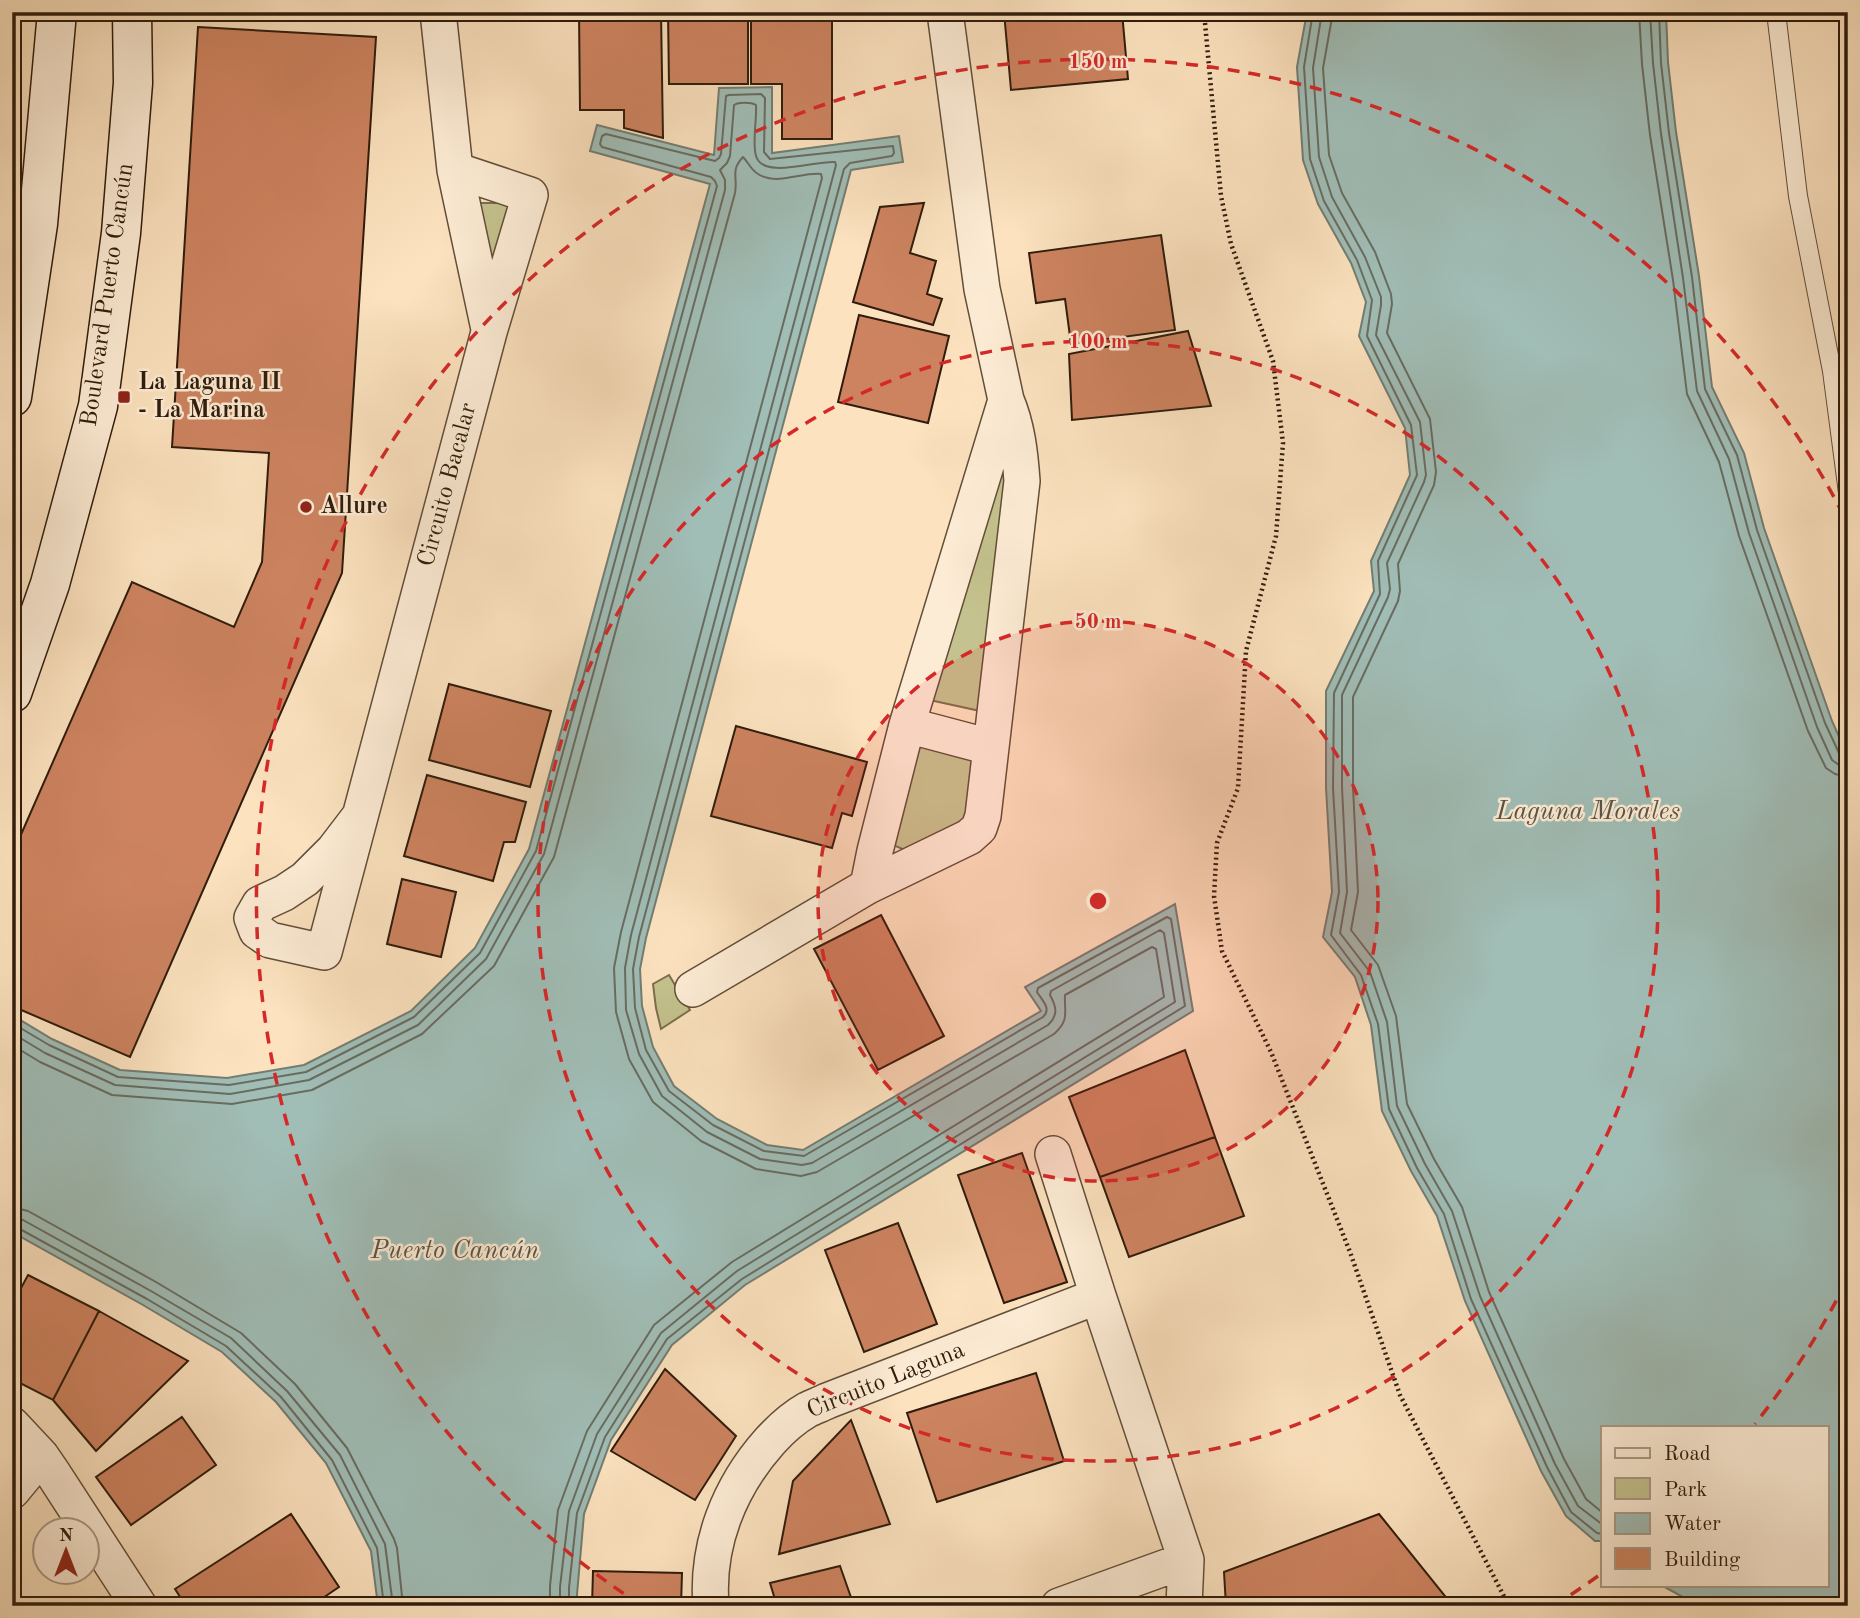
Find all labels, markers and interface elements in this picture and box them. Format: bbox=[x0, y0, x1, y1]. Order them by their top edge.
text: 150 m bbox=[1068, 52, 1128, 73]
street label: Boulevard Puerto Cancún bbox=[78, 162, 138, 428]
text: 100 m bbox=[1068, 332, 1128, 353]
place label: La Laguna II - La Marina bbox=[138, 371, 281, 423]
marker: La Laguna II - La Marina bbox=[116, 389, 132, 405]
street label: Circuito Bacalar bbox=[415, 401, 481, 569]
place label: Allure bbox=[320, 495, 388, 519]
marker: Allure bbox=[298, 499, 314, 515]
text: 50 m bbox=[1074, 612, 1122, 633]
water label: Laguna Morales bbox=[1495, 799, 1680, 825]
centre of rings bbox=[1086, 889, 1110, 913]
water label: Puerto Cancún bbox=[370, 1238, 539, 1264]
street label: Circuito Laguna bbox=[804, 1338, 968, 1424]
legend bbox=[1601, 1426, 1828, 1586]
text: Road bbox=[1664, 1444, 1711, 1465]
text: Park bbox=[1664, 1480, 1707, 1501]
text: Water bbox=[1664, 1514, 1721, 1535]
north arrow bbox=[32, 1516, 102, 1586]
text: N bbox=[59, 1527, 74, 1546]
text: Building bbox=[1664, 1550, 1741, 1571]

